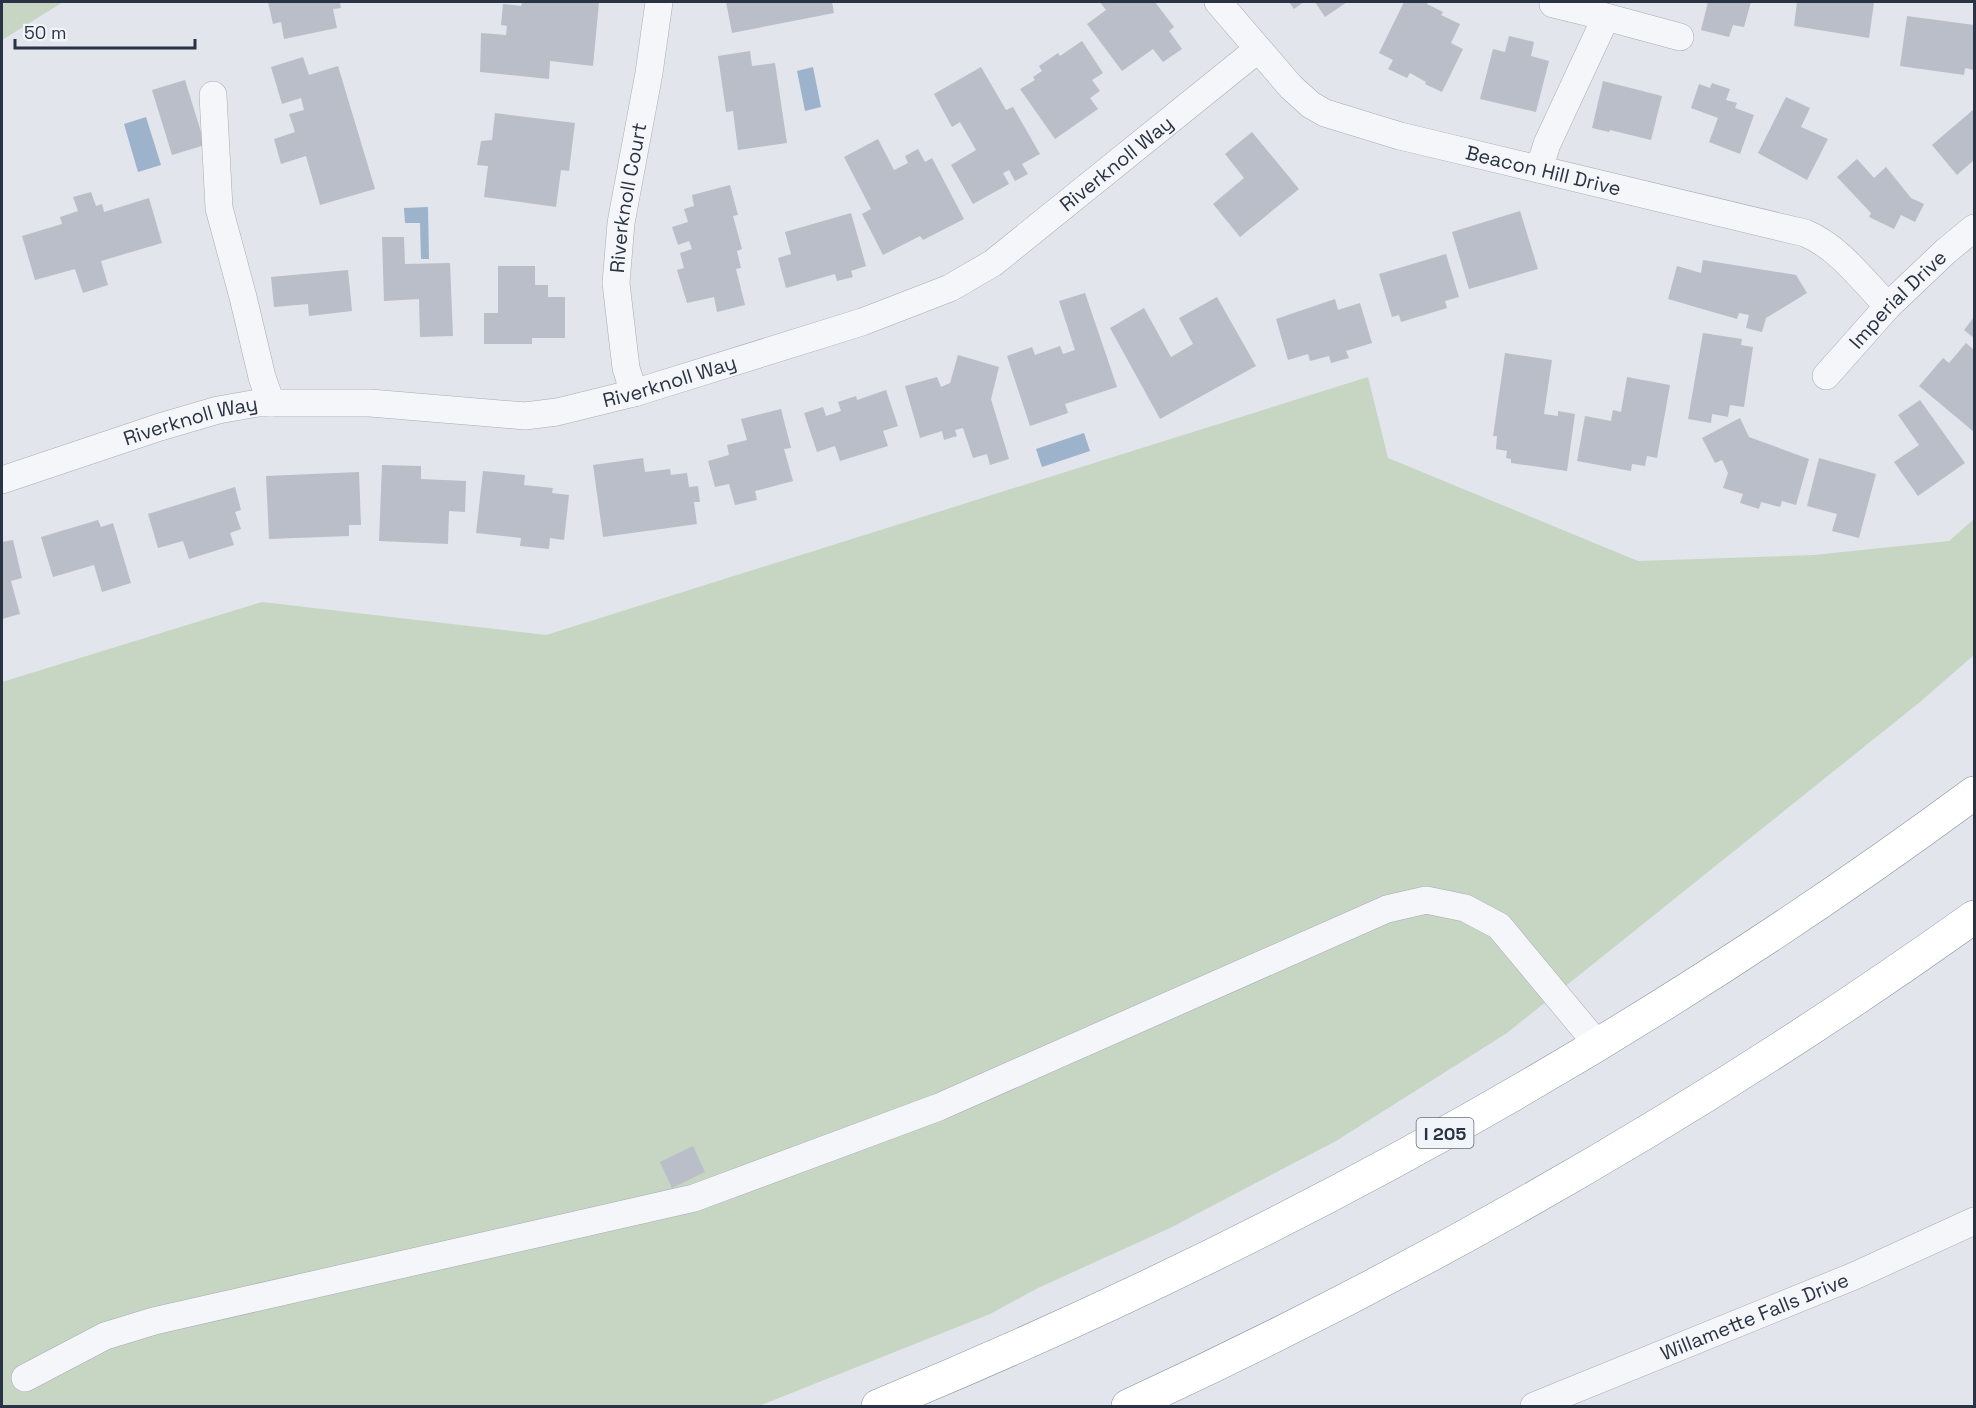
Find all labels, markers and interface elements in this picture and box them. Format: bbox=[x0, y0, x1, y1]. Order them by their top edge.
scale bar bbox=[15, 12, 195, 50]
text: 50 m bbox=[24, 21, 66, 44]
street label: Riverknoll Way bbox=[1054, 110, 1178, 217]
street label: Riverknoll Court bbox=[604, 120, 652, 274]
street label: Beacon Hill Drive bbox=[1463, 139, 1624, 202]
street label: Imperial Drive bbox=[1843, 244, 1952, 354]
street label: Riverknoll Way bbox=[600, 349, 739, 413]
street label: Riverknoll Way bbox=[120, 390, 260, 451]
road number: I 205 bbox=[1416, 1118, 1474, 1148]
street label: Willamette Falls Drive bbox=[1657, 1267, 1852, 1366]

